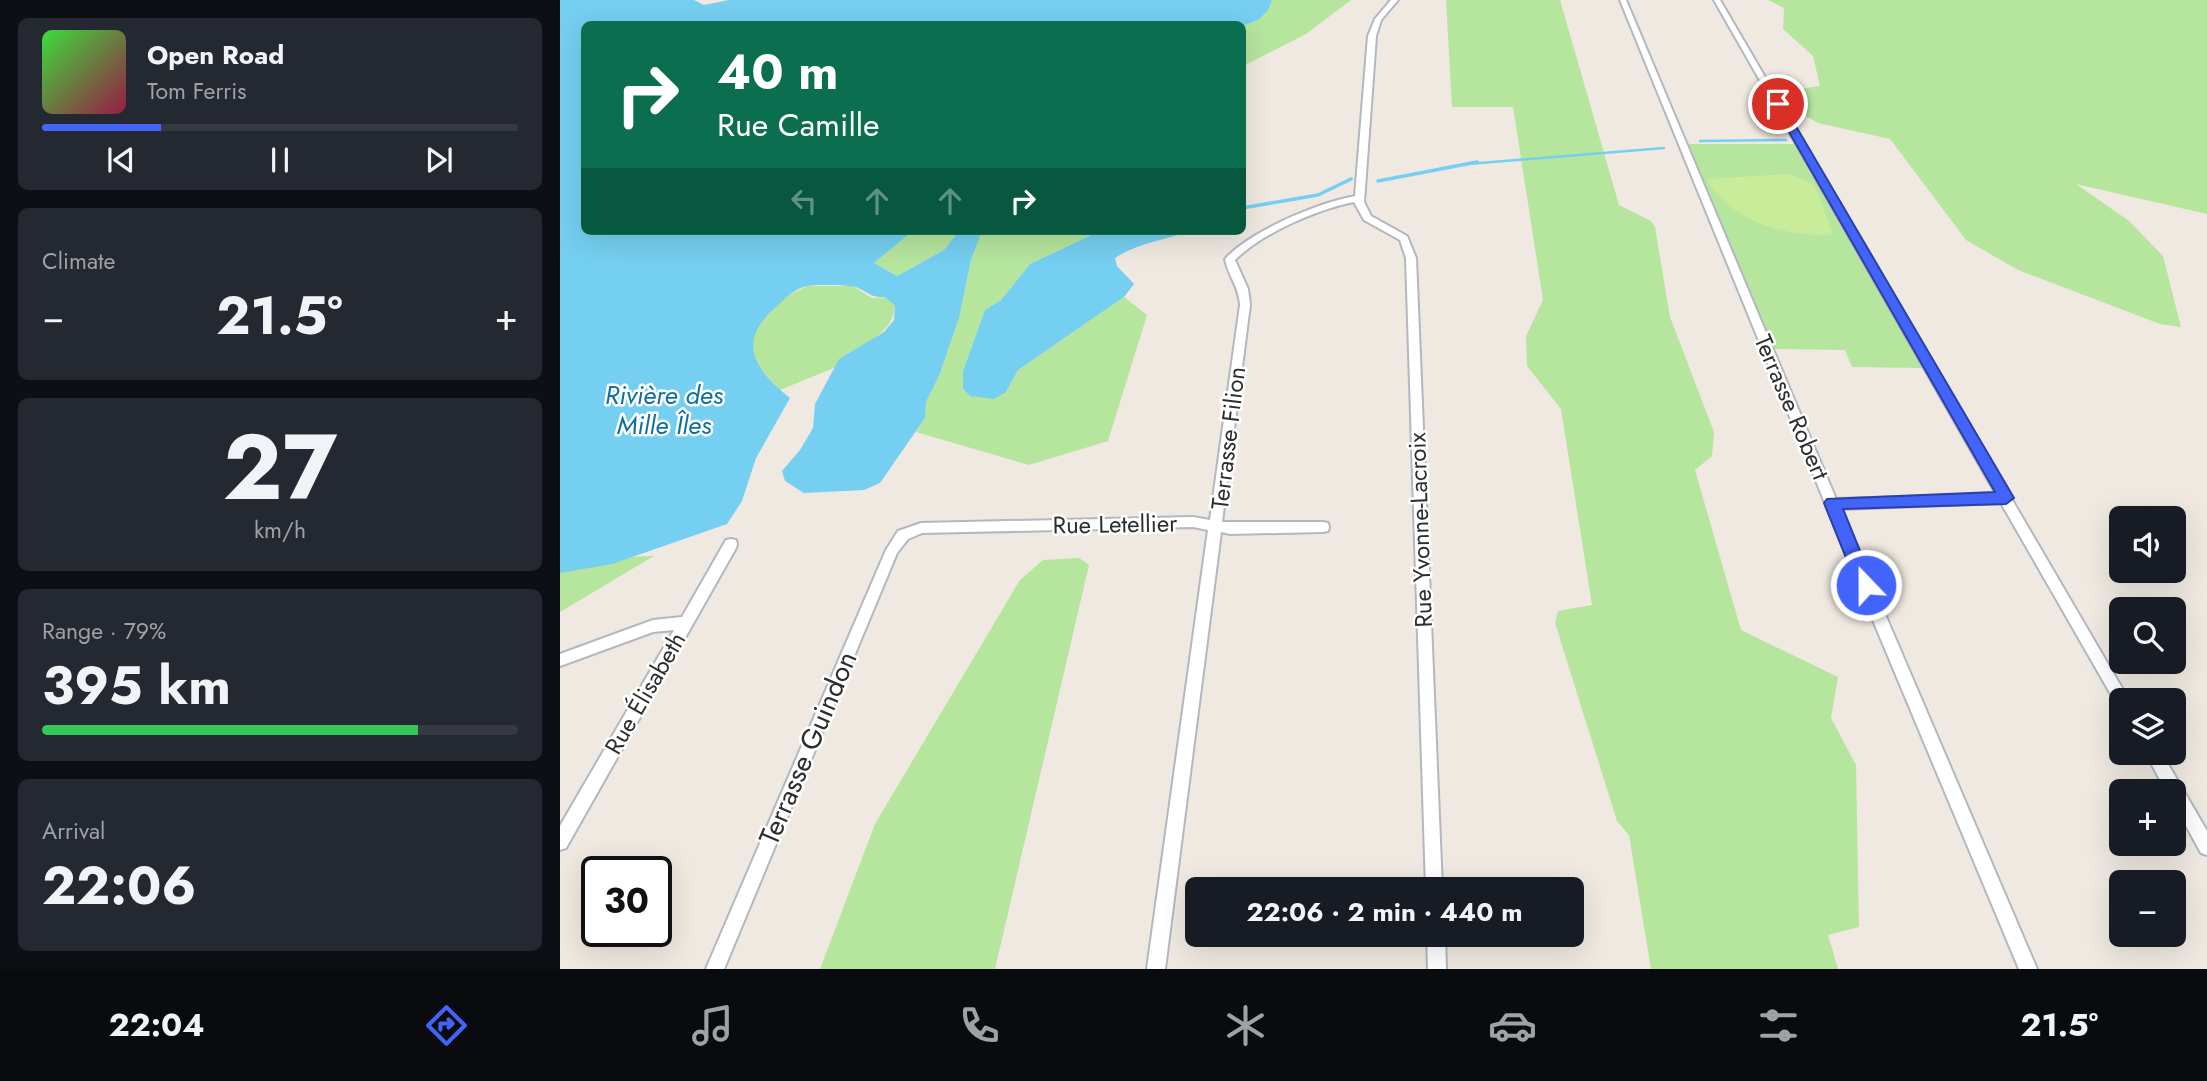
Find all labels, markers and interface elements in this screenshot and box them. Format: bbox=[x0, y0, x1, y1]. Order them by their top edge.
text: Open Road bbox=[147, 36, 284, 74]
text: 40 m bbox=[717, 37, 839, 107]
icon: right bbox=[602, 49, 693, 140]
text: Tom Ferris bbox=[147, 74, 246, 108]
pin bbox=[1748, 74, 1808, 134]
icon: arrive bbox=[1759, 85, 1797, 123]
text: Rue Camille bbox=[717, 102, 880, 148]
icon: previous bbox=[102, 141, 140, 179]
icon: pause bbox=[261, 141, 299, 179]
icon: next bbox=[420, 141, 458, 179]
icon: left bbox=[785, 182, 823, 220]
icon: ahead bbox=[858, 182, 896, 220]
icon: ahead bbox=[931, 182, 969, 220]
icon: right bbox=[1004, 182, 1042, 220]
text: Climate bbox=[42, 244, 115, 278]
text: 21.5° bbox=[216, 278, 343, 354]
text: − bbox=[42, 289, 64, 344]
text: + bbox=[495, 289, 518, 344]
street label: Terrasse Robert bbox=[1746, 329, 1838, 485]
street label: Terrasse Filion bbox=[1202, 365, 1254, 511]
water label: Rivière des Mille Îles bbox=[605, 376, 724, 444]
text: 27 bbox=[223, 402, 337, 533]
street label: Rue Yvonne-Lacroix bbox=[1399, 431, 1441, 628]
street label: Rue Letellier bbox=[1052, 505, 1178, 543]
map controls bbox=[2109, 506, 2186, 947]
button: sound bbox=[2109, 506, 2186, 583]
text: km/h bbox=[254, 513, 306, 547]
position arrow bbox=[1829, 548, 1903, 622]
button: search bbox=[2109, 597, 2186, 674]
text: Range · 79% bbox=[42, 614, 166, 648]
street label: Rue Élisabeth bbox=[596, 625, 694, 761]
street label: Terrasse Guindon bbox=[749, 645, 867, 851]
text: 395 km bbox=[42, 648, 231, 724]
button: layers bbox=[2109, 688, 2186, 765]
button: + bbox=[2109, 779, 2186, 856]
text: Arrival bbox=[42, 814, 105, 848]
text: 22:06 bbox=[42, 848, 196, 924]
speed limit sign: 30 bbox=[581, 856, 672, 947]
button: − bbox=[2109, 870, 2186, 947]
text: 22:06 · 2 min · 440 m bbox=[1247, 893, 1522, 931]
icon: directions bbox=[422, 1001, 471, 1050]
icon: music bbox=[688, 1001, 737, 1050]
icon: phone bbox=[955, 1001, 1004, 1050]
icon: climate bbox=[1221, 1001, 1270, 1050]
icon: car bbox=[1488, 1001, 1537, 1050]
icon: filters bbox=[1754, 1001, 1803, 1050]
text: 22:04 bbox=[109, 1002, 205, 1048]
text: 21.5° bbox=[2020, 1002, 2098, 1048]

